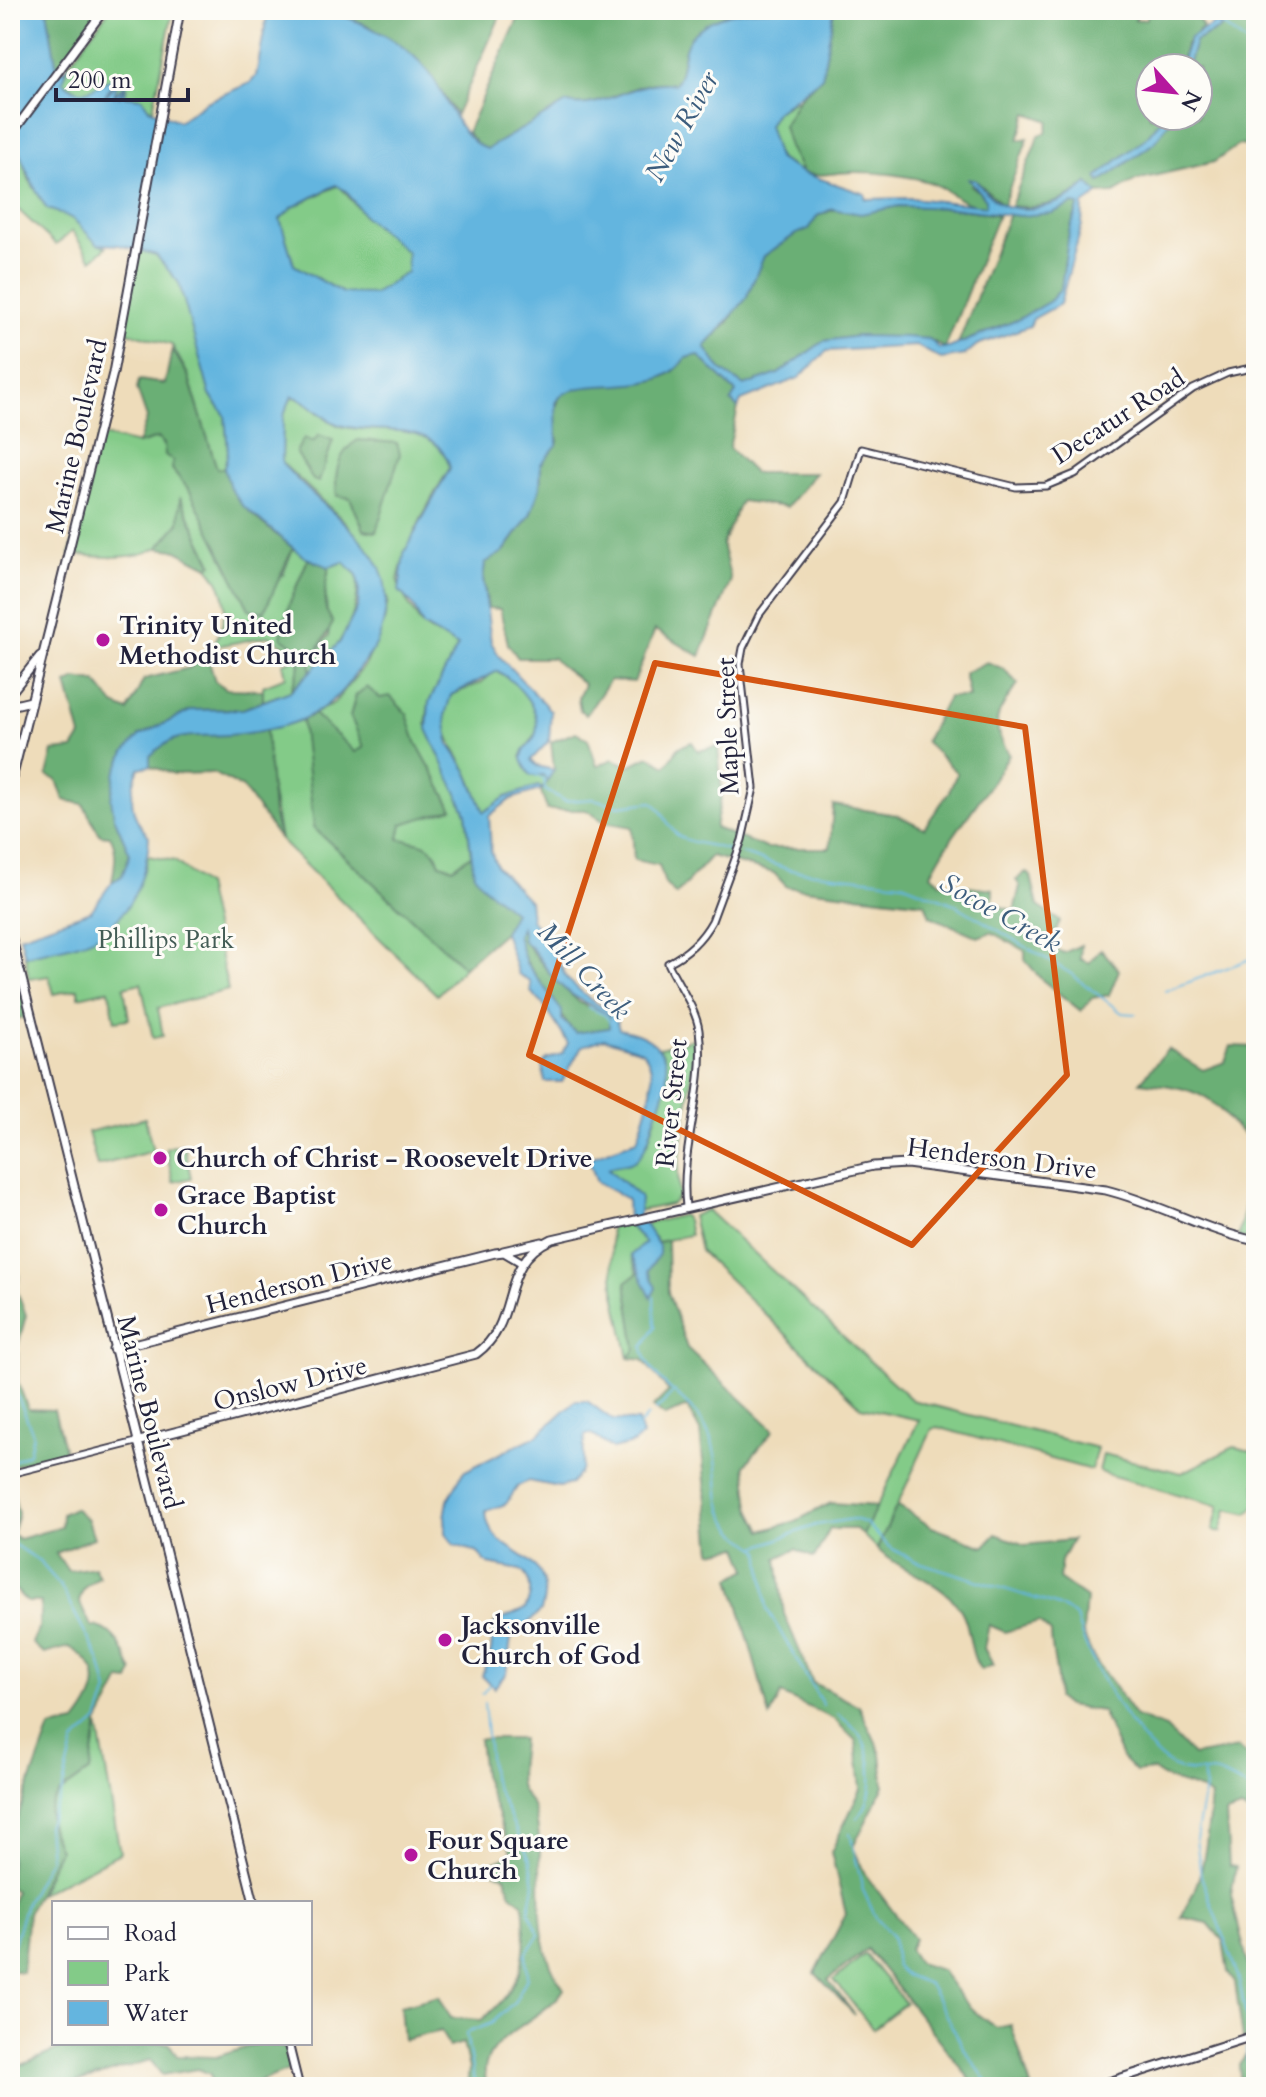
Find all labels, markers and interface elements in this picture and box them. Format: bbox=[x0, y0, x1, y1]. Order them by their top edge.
scale bar bbox=[56, 52, 188, 102]
north arrow bbox=[1134, 52, 1214, 132]
text: 200 m bbox=[68, 64, 132, 97]
water label: New River bbox=[636, 64, 728, 188]
text: N bbox=[1173, 85, 1209, 116]
street label: Marine Boulevard bbox=[37, 335, 116, 537]
street label: Decatur Road bbox=[1045, 360, 1192, 473]
place label: Trinity United Methodist Church bbox=[119, 608, 336, 673]
marker: Trinity United Methodist Church bbox=[94, 631, 112, 649]
street label: Maple Street bbox=[708, 657, 747, 795]
water label: Socoe Creek bbox=[933, 864, 1068, 962]
water label: Mill Creek bbox=[529, 913, 640, 1028]
park label: Phillips Park bbox=[97, 922, 235, 957]
street label: River Street bbox=[647, 1037, 696, 1169]
street label: Henderson Drive bbox=[905, 1129, 1099, 1187]
place label: Church of Christ - Roosevelt Drive bbox=[176, 1141, 593, 1176]
marker: Church of Christ - Roosevelt Drive bbox=[151, 1149, 169, 1167]
place label: Grace Baptist Church bbox=[177, 1178, 336, 1243]
marker: Grace Baptist Church bbox=[152, 1201, 170, 1219]
street label: Henderson Drive bbox=[202, 1242, 396, 1323]
street label: Marine Boulevard bbox=[109, 1312, 191, 1513]
street label: Onslow Drive bbox=[210, 1347, 371, 1419]
place label: Jacksonville Church of God bbox=[457, 1608, 641, 1673]
marker: Jacksonville Church of God bbox=[436, 1631, 454, 1649]
place label: Four Square Church bbox=[427, 1823, 569, 1888]
marker: Four Square Church bbox=[402, 1846, 420, 1864]
legend bbox=[52, 1901, 312, 2045]
text: Road bbox=[124, 1917, 177, 1950]
text: Park bbox=[124, 1957, 170, 1990]
text: Water bbox=[123, 1997, 188, 2030]

